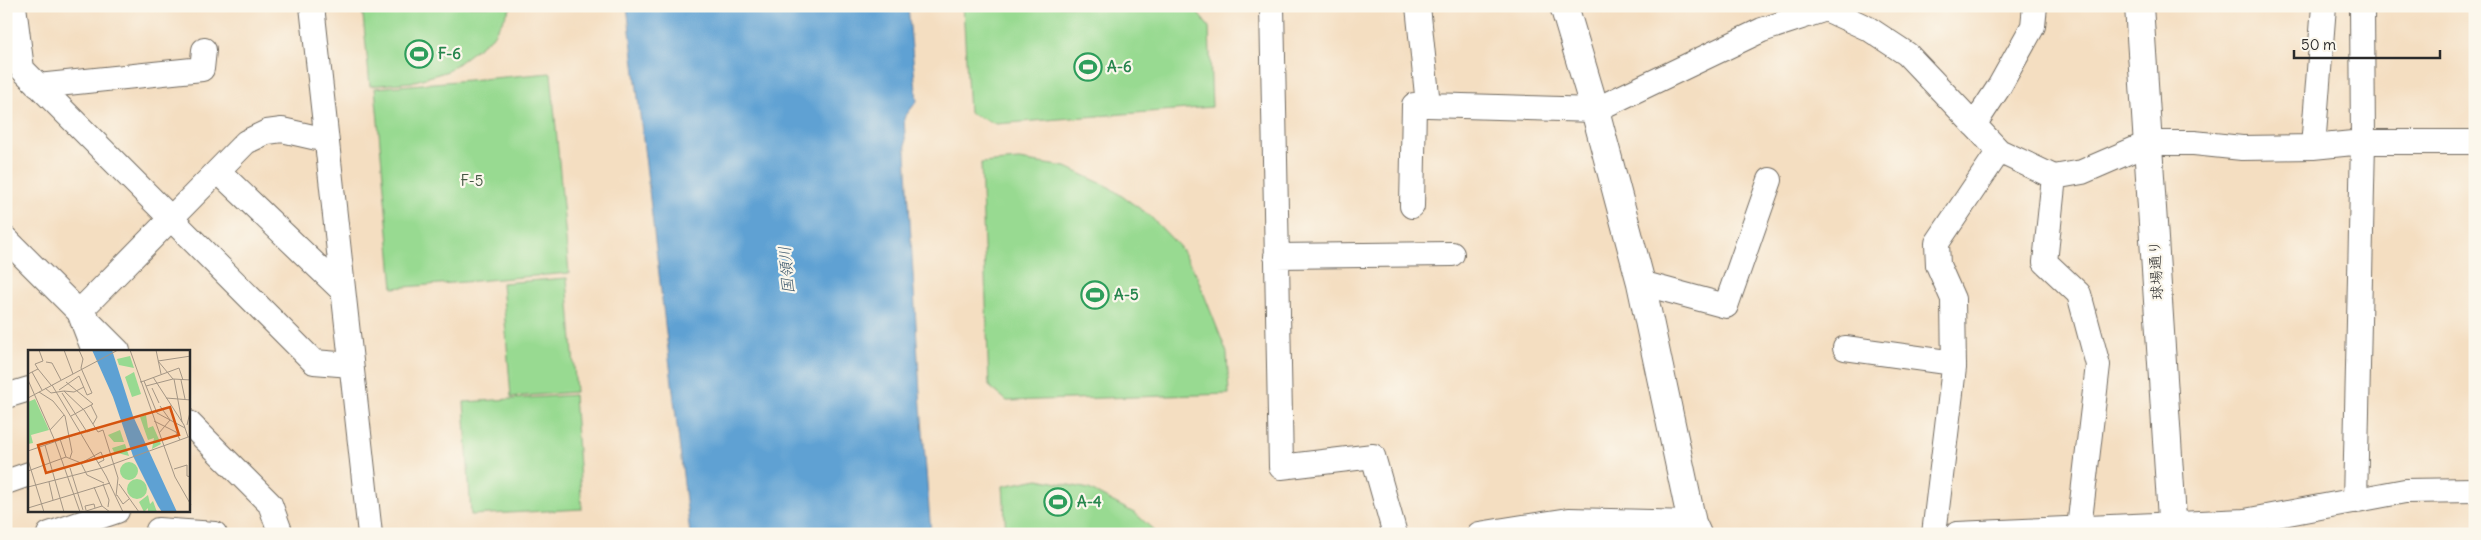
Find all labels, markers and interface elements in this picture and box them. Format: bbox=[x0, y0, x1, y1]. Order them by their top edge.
scale bar bbox=[2294, 28, 2440, 60]
text: 50 m bbox=[2301, 35, 2336, 54]
sports icon: F-6 bbox=[404, 39, 434, 69]
place label: F-6 bbox=[438, 44, 461, 63]
sports icon: A-6 bbox=[1073, 52, 1103, 82]
place label: A-6 bbox=[1107, 57, 1132, 76]
park label: F-5 bbox=[461, 171, 483, 190]
street label: 球場通り bbox=[2144, 240, 2167, 300]
water label: 国領川 bbox=[774, 245, 798, 295]
sports icon: A-5 bbox=[1080, 280, 1110, 310]
place label: A-5 bbox=[1114, 285, 1139, 304]
inset map bbox=[28, 350, 190, 512]
sports icon: A-4 bbox=[1043, 487, 1073, 517]
place label: A-4 bbox=[1077, 492, 1102, 511]

